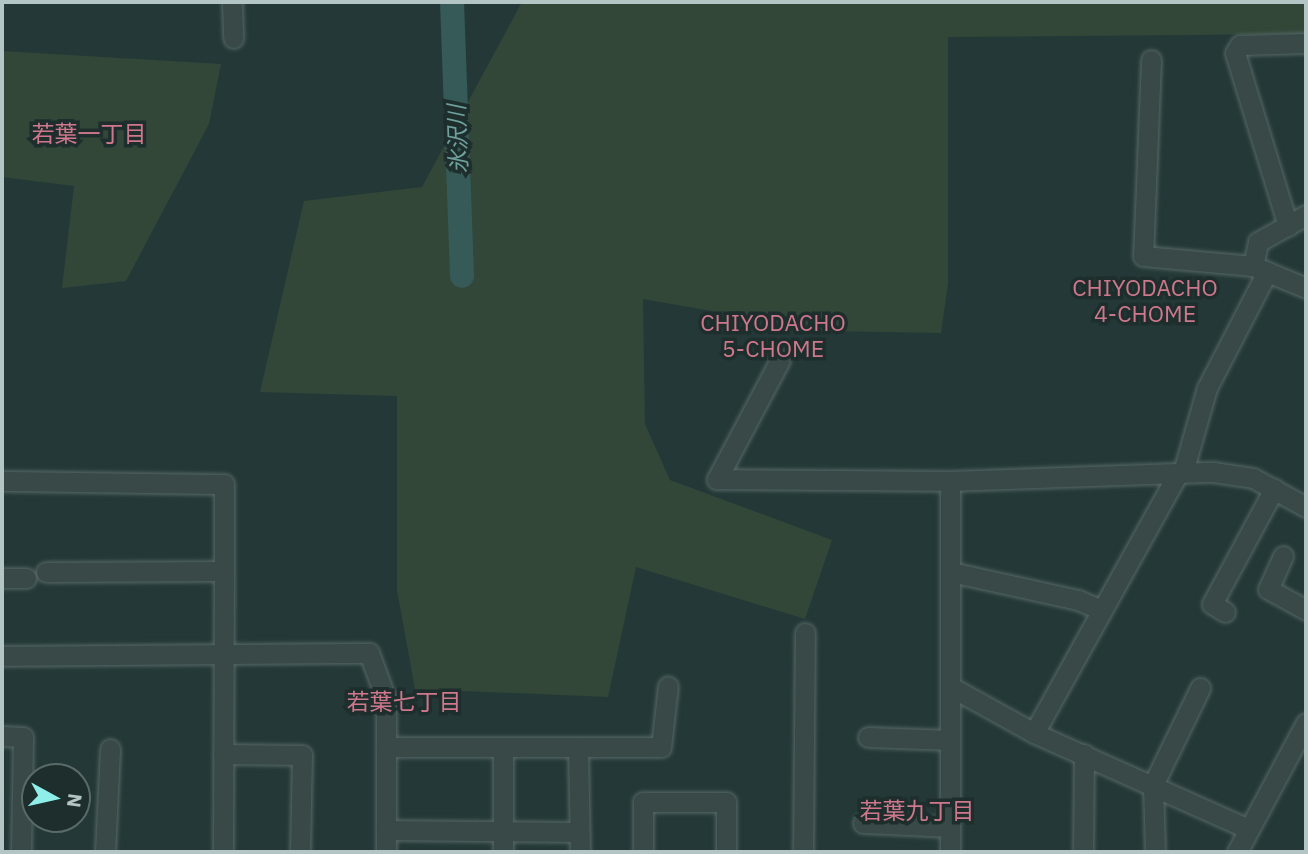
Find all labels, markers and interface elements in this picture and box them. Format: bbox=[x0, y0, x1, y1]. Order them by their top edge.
water label: 氷沢川 bbox=[442, 104, 472, 174]
district label: 若葉一丁目 bbox=[32, 119, 146, 147]
district label: CHIYODACHO 4-CHOME bbox=[1064, 273, 1226, 327]
district label: CHIYODACHO 5-CHOME bbox=[692, 308, 854, 362]
district label: 若葉七丁目 bbox=[347, 687, 461, 715]
north arrow bbox=[21, 763, 91, 833]
text: N bbox=[62, 792, 88, 809]
district label: 若葉九丁目 bbox=[860, 796, 974, 824]

